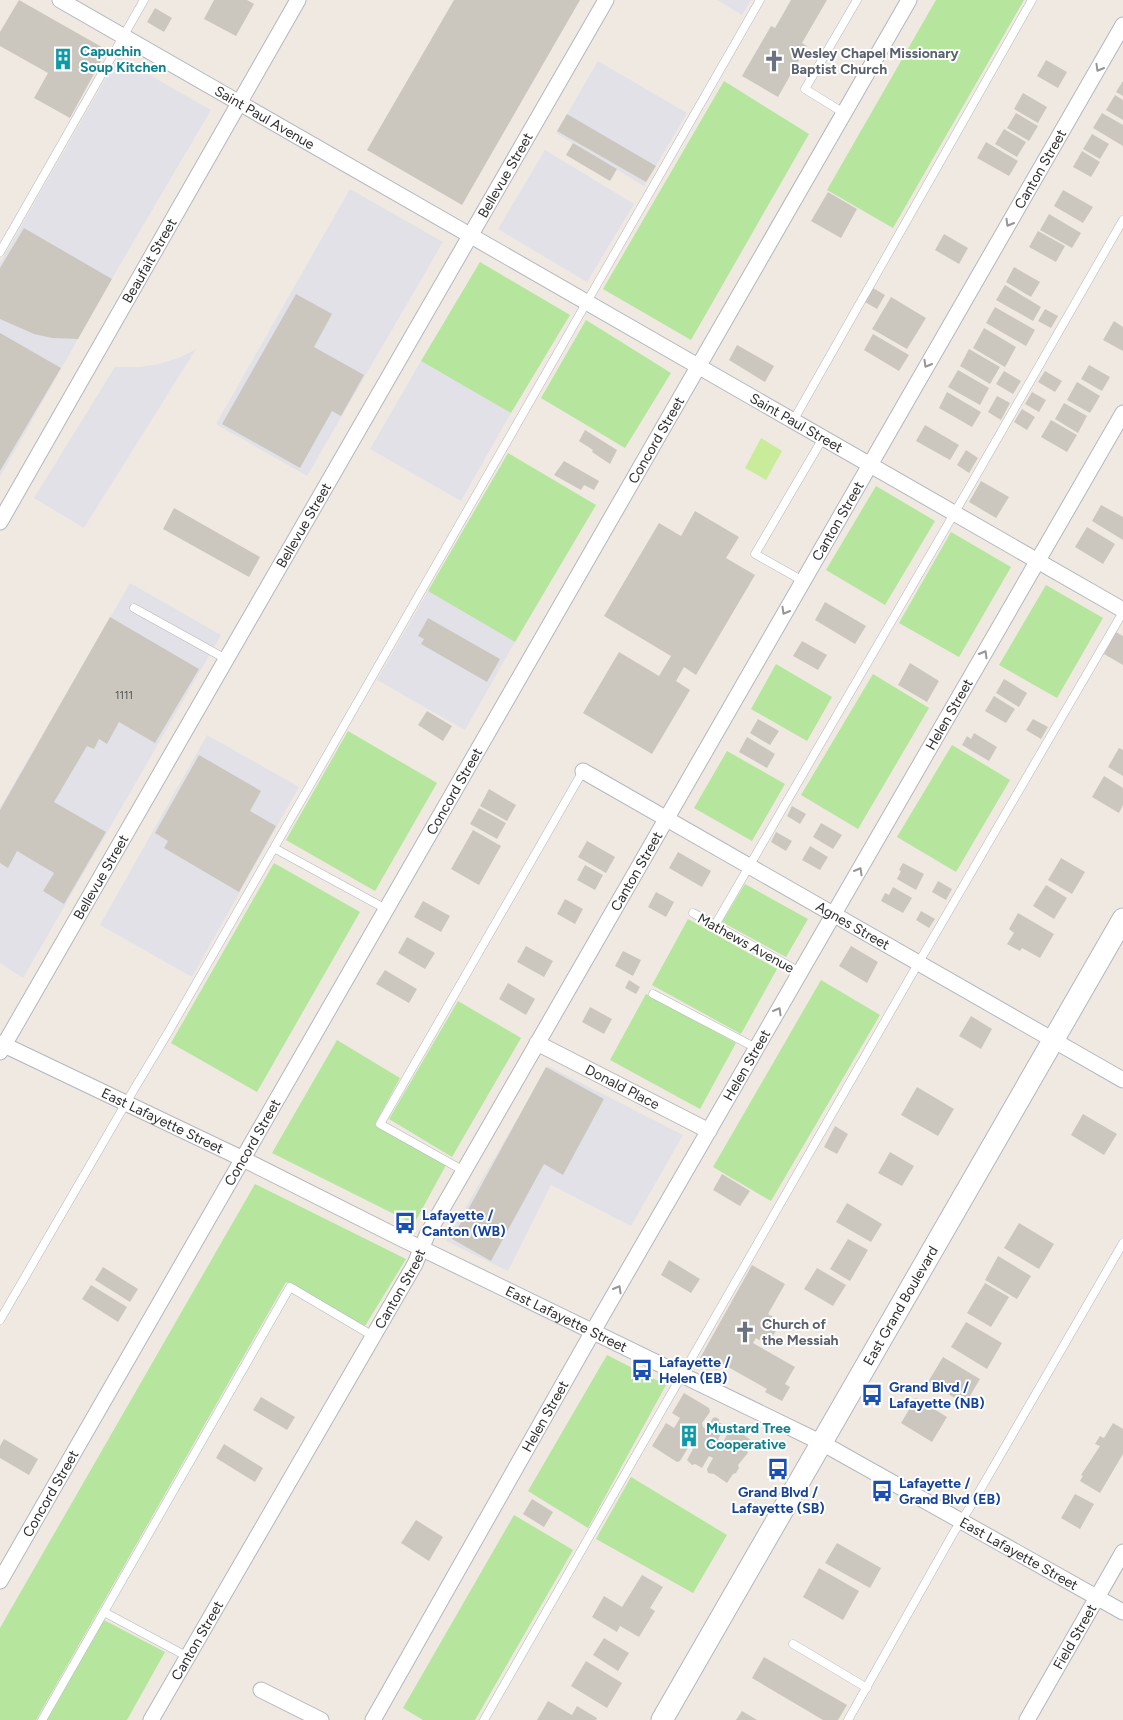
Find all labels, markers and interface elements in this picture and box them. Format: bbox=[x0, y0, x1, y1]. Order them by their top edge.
place label: Capuchin Soup Kitchen bbox=[80, 43, 166, 76]
place label: Wesley Chapel Missionary Baptist Church bbox=[791, 45, 960, 78]
building icon: Capuchin Soup Kitchen bbox=[50, 46, 76, 72]
church icon: Wesley Chapel Missionary Baptist Church bbox=[761, 48, 787, 74]
one-way arrow bbox=[1095, 62, 1105, 71]
street label: Saint Paul Avenue bbox=[211, 83, 318, 153]
street label: Canton Street bbox=[1011, 126, 1070, 212]
street label: Bellevue Street bbox=[474, 130, 537, 221]
street label: Beaufait Street bbox=[119, 216, 181, 306]
one-way arrow bbox=[1005, 218, 1015, 227]
one-way arrow bbox=[924, 359, 934, 368]
street label: Saint Paul Street bbox=[747, 390, 846, 456]
street label: Concord Street bbox=[625, 394, 688, 487]
street label: Canton Street bbox=[809, 478, 868, 564]
street label: Bellevue Street bbox=[273, 480, 335, 571]
one-way arrow bbox=[781, 606, 791, 615]
one-way arrow bbox=[977, 650, 987, 659]
street label: Helen Street bbox=[922, 676, 977, 753]
house number: 1111 bbox=[115, 689, 133, 702]
street label: Concord Street bbox=[423, 745, 486, 838]
street label: Canton Street bbox=[607, 829, 666, 914]
street label: Bellevue Street bbox=[70, 832, 132, 923]
one-way arrow bbox=[852, 867, 862, 876]
street label: Agnes Street bbox=[813, 898, 893, 954]
street label: Mathews Avenue bbox=[694, 910, 797, 977]
one-way arrow bbox=[771, 1008, 781, 1017]
street label: Helen Street bbox=[720, 1027, 774, 1104]
street label: Donald Place bbox=[582, 1061, 663, 1113]
street label: East Lafayette Street bbox=[98, 1085, 226, 1157]
street label: Concord Street bbox=[221, 1096, 284, 1189]
place label: Lafayette / Canton (WB) bbox=[422, 1207, 506, 1240]
bus stop icon: Lafayette / Canton (WB) bbox=[392, 1210, 418, 1236]
street label: East Grand Boulevard bbox=[860, 1243, 942, 1369]
street label: Canton Street bbox=[371, 1247, 429, 1332]
street label: East Lafayette Street bbox=[503, 1283, 630, 1356]
one-way arrow bbox=[611, 1285, 621, 1294]
place label: Church of the Messiah bbox=[762, 1316, 839, 1349]
church icon: Church of the Messiah bbox=[732, 1319, 758, 1345]
place label: Lafayette / Helen (EB) bbox=[659, 1354, 730, 1387]
bus stop icon: Lafayette / Helen (EB) bbox=[629, 1357, 655, 1383]
street label: Helen Street bbox=[518, 1378, 572, 1455]
place label: Grand Blvd / Lafayette (NB) bbox=[889, 1379, 984, 1412]
bus stop icon: Grand Blvd / Lafayette (NB) bbox=[859, 1382, 885, 1408]
place label: Mustard Tree Cooperative bbox=[706, 1420, 791, 1453]
building icon: Mustard Tree Cooperative bbox=[676, 1423, 702, 1449]
street label: Concord Street bbox=[19, 1447, 82, 1540]
bus stop icon: Grand Blvd / Lafayette (SB) bbox=[765, 1456, 791, 1482]
place label: Lafayette / Grand Blvd (EB) bbox=[899, 1475, 1001, 1508]
bus stop icon: Lafayette / Grand Blvd (EB) bbox=[869, 1478, 895, 1504]
place label: Grand Blvd / Lafayette (SB) bbox=[731, 1484, 825, 1517]
street label: East Lafayette Street bbox=[956, 1514, 1081, 1594]
street label: Canton Street bbox=[168, 1598, 227, 1683]
street label: Field Street bbox=[1050, 1601, 1100, 1673]

